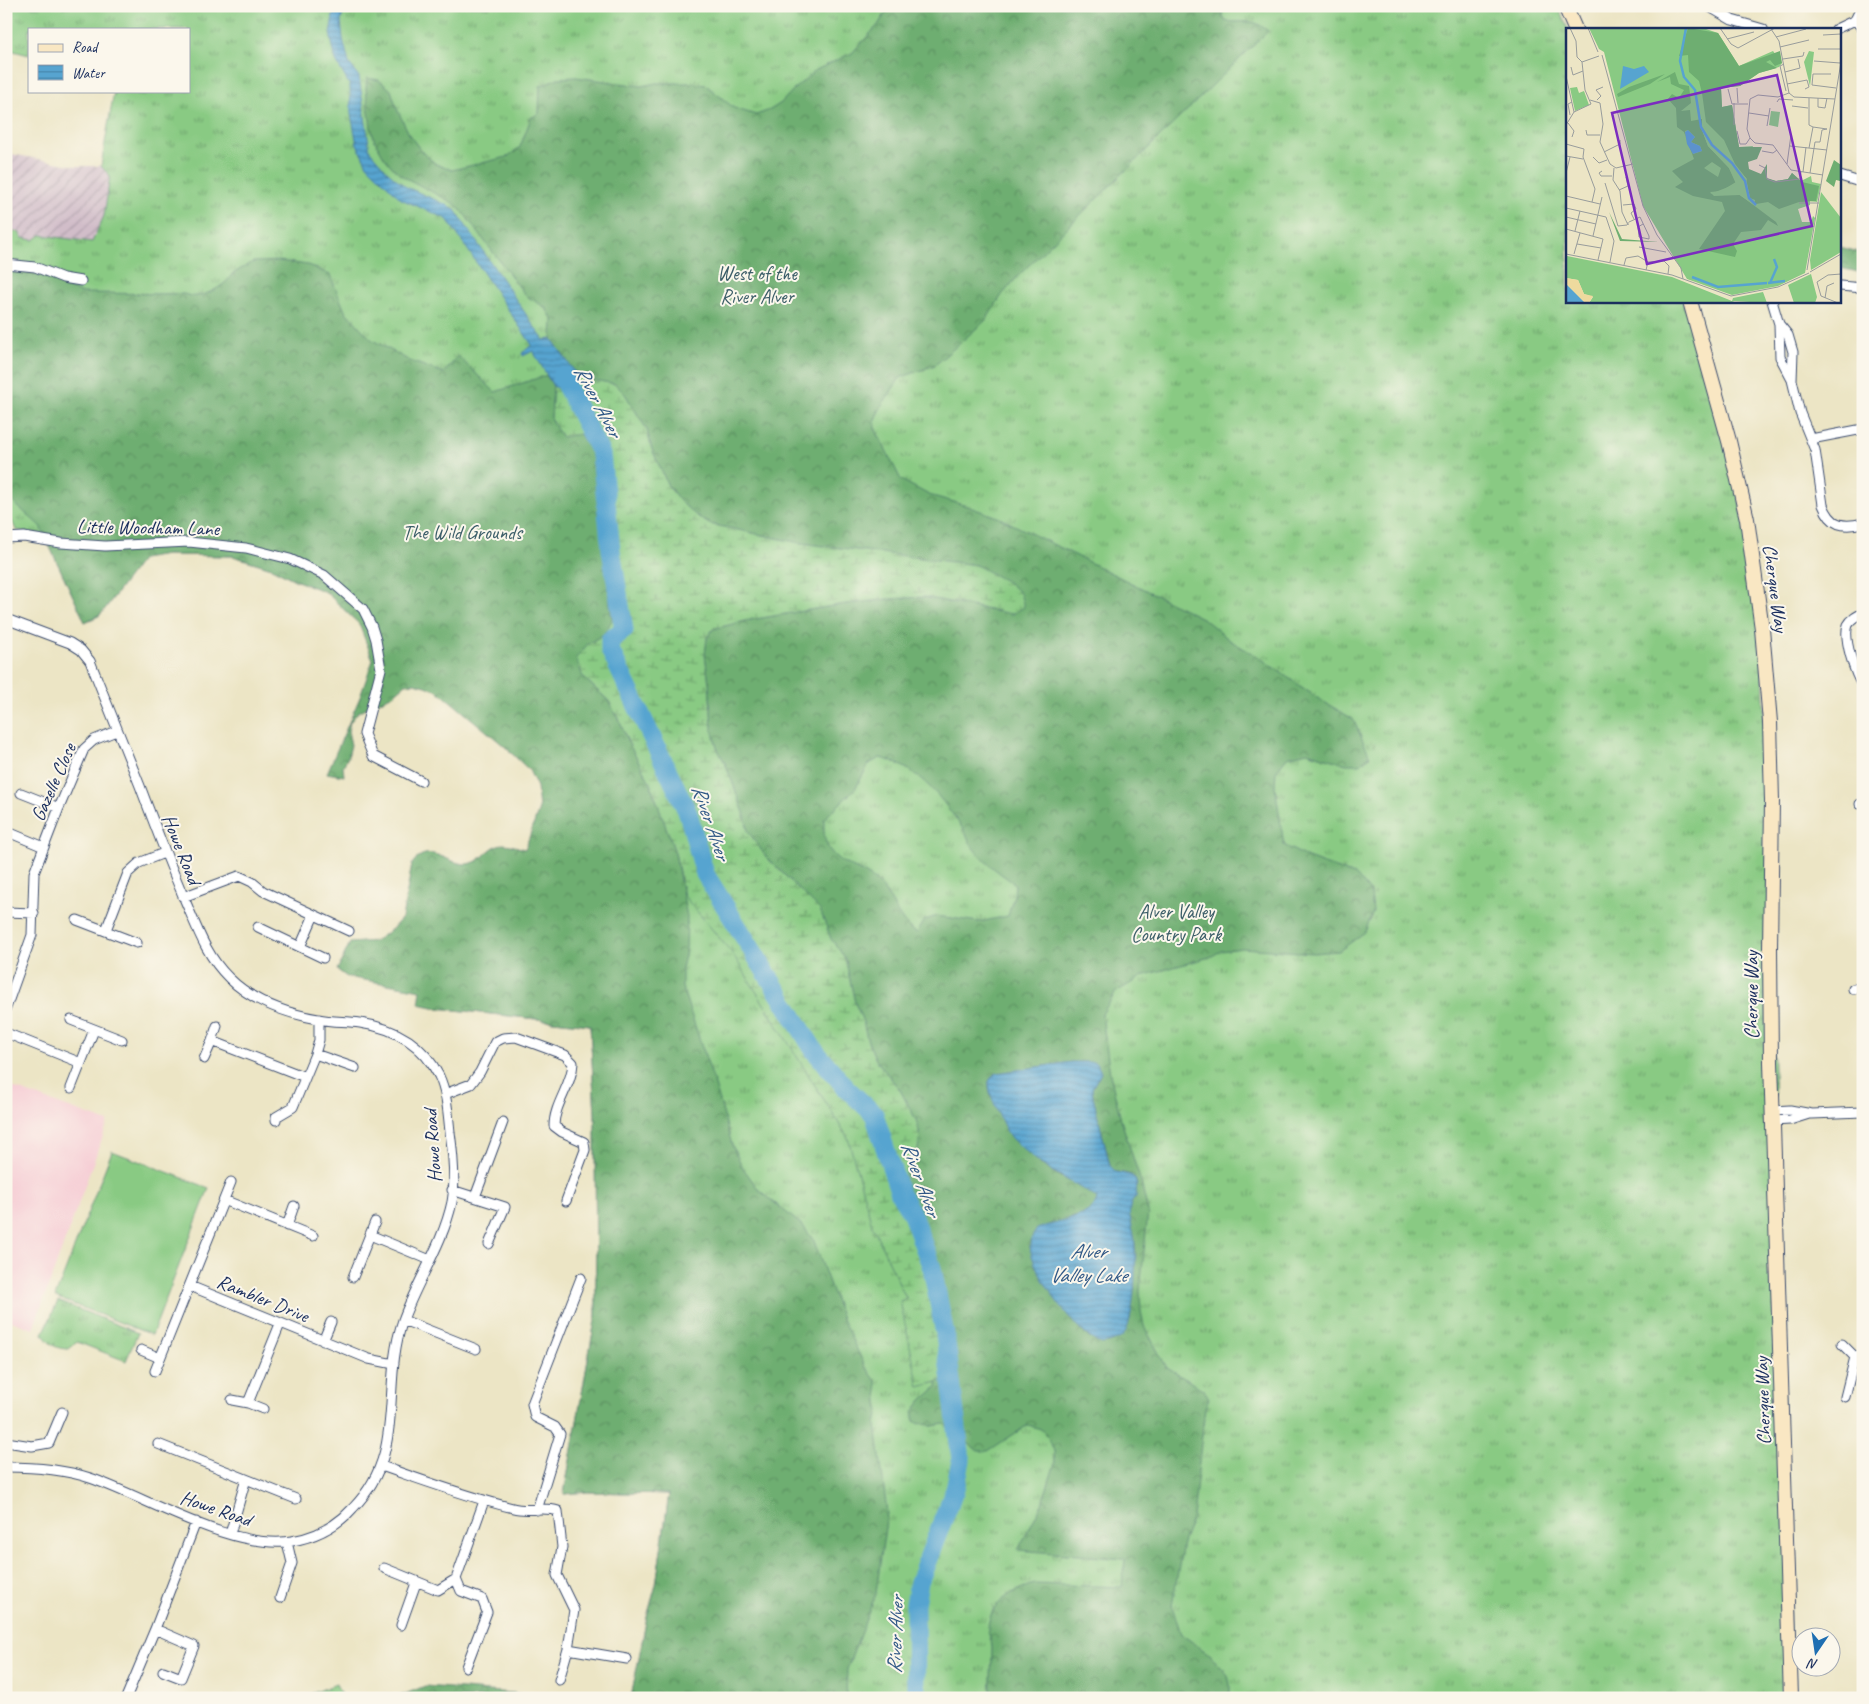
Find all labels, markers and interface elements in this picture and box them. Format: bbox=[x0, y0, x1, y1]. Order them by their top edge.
legend bbox=[28, 28, 190, 92]
inset map bbox=[1566, 28, 1842, 302]
text: Road bbox=[72, 38, 99, 57]
text: Water bbox=[72, 64, 106, 83]
park label: West of the River Alver bbox=[717, 261, 798, 309]
water label: River Alver bbox=[568, 361, 629, 444]
street label: Little Woodham Lane bbox=[77, 514, 221, 541]
park label: The Wild Grounds bbox=[402, 520, 524, 545]
street label: Cherque Way bbox=[1757, 543, 1794, 636]
street label: Gazelle Close bbox=[25, 738, 82, 825]
water label: River Alver bbox=[686, 781, 737, 866]
street label: Howe Road bbox=[156, 810, 208, 891]
park label: Alver Valley Country Park bbox=[1131, 899, 1223, 947]
street label: Cherque Way bbox=[1739, 949, 1764, 1039]
street label: Howe Road bbox=[417, 1105, 448, 1183]
water label: River Alver bbox=[896, 1138, 948, 1223]
water label: Alver Valley Lake bbox=[1050, 1238, 1130, 1288]
street label: Rambler Drive bbox=[213, 1269, 314, 1329]
street label: Cherque Way bbox=[1748, 1354, 1777, 1446]
street label: Howe Road bbox=[177, 1485, 258, 1533]
water label: River Alver bbox=[881, 1593, 909, 1674]
north arrow bbox=[1792, 1626, 1842, 1676]
text: N bbox=[1805, 1654, 1819, 1673]

